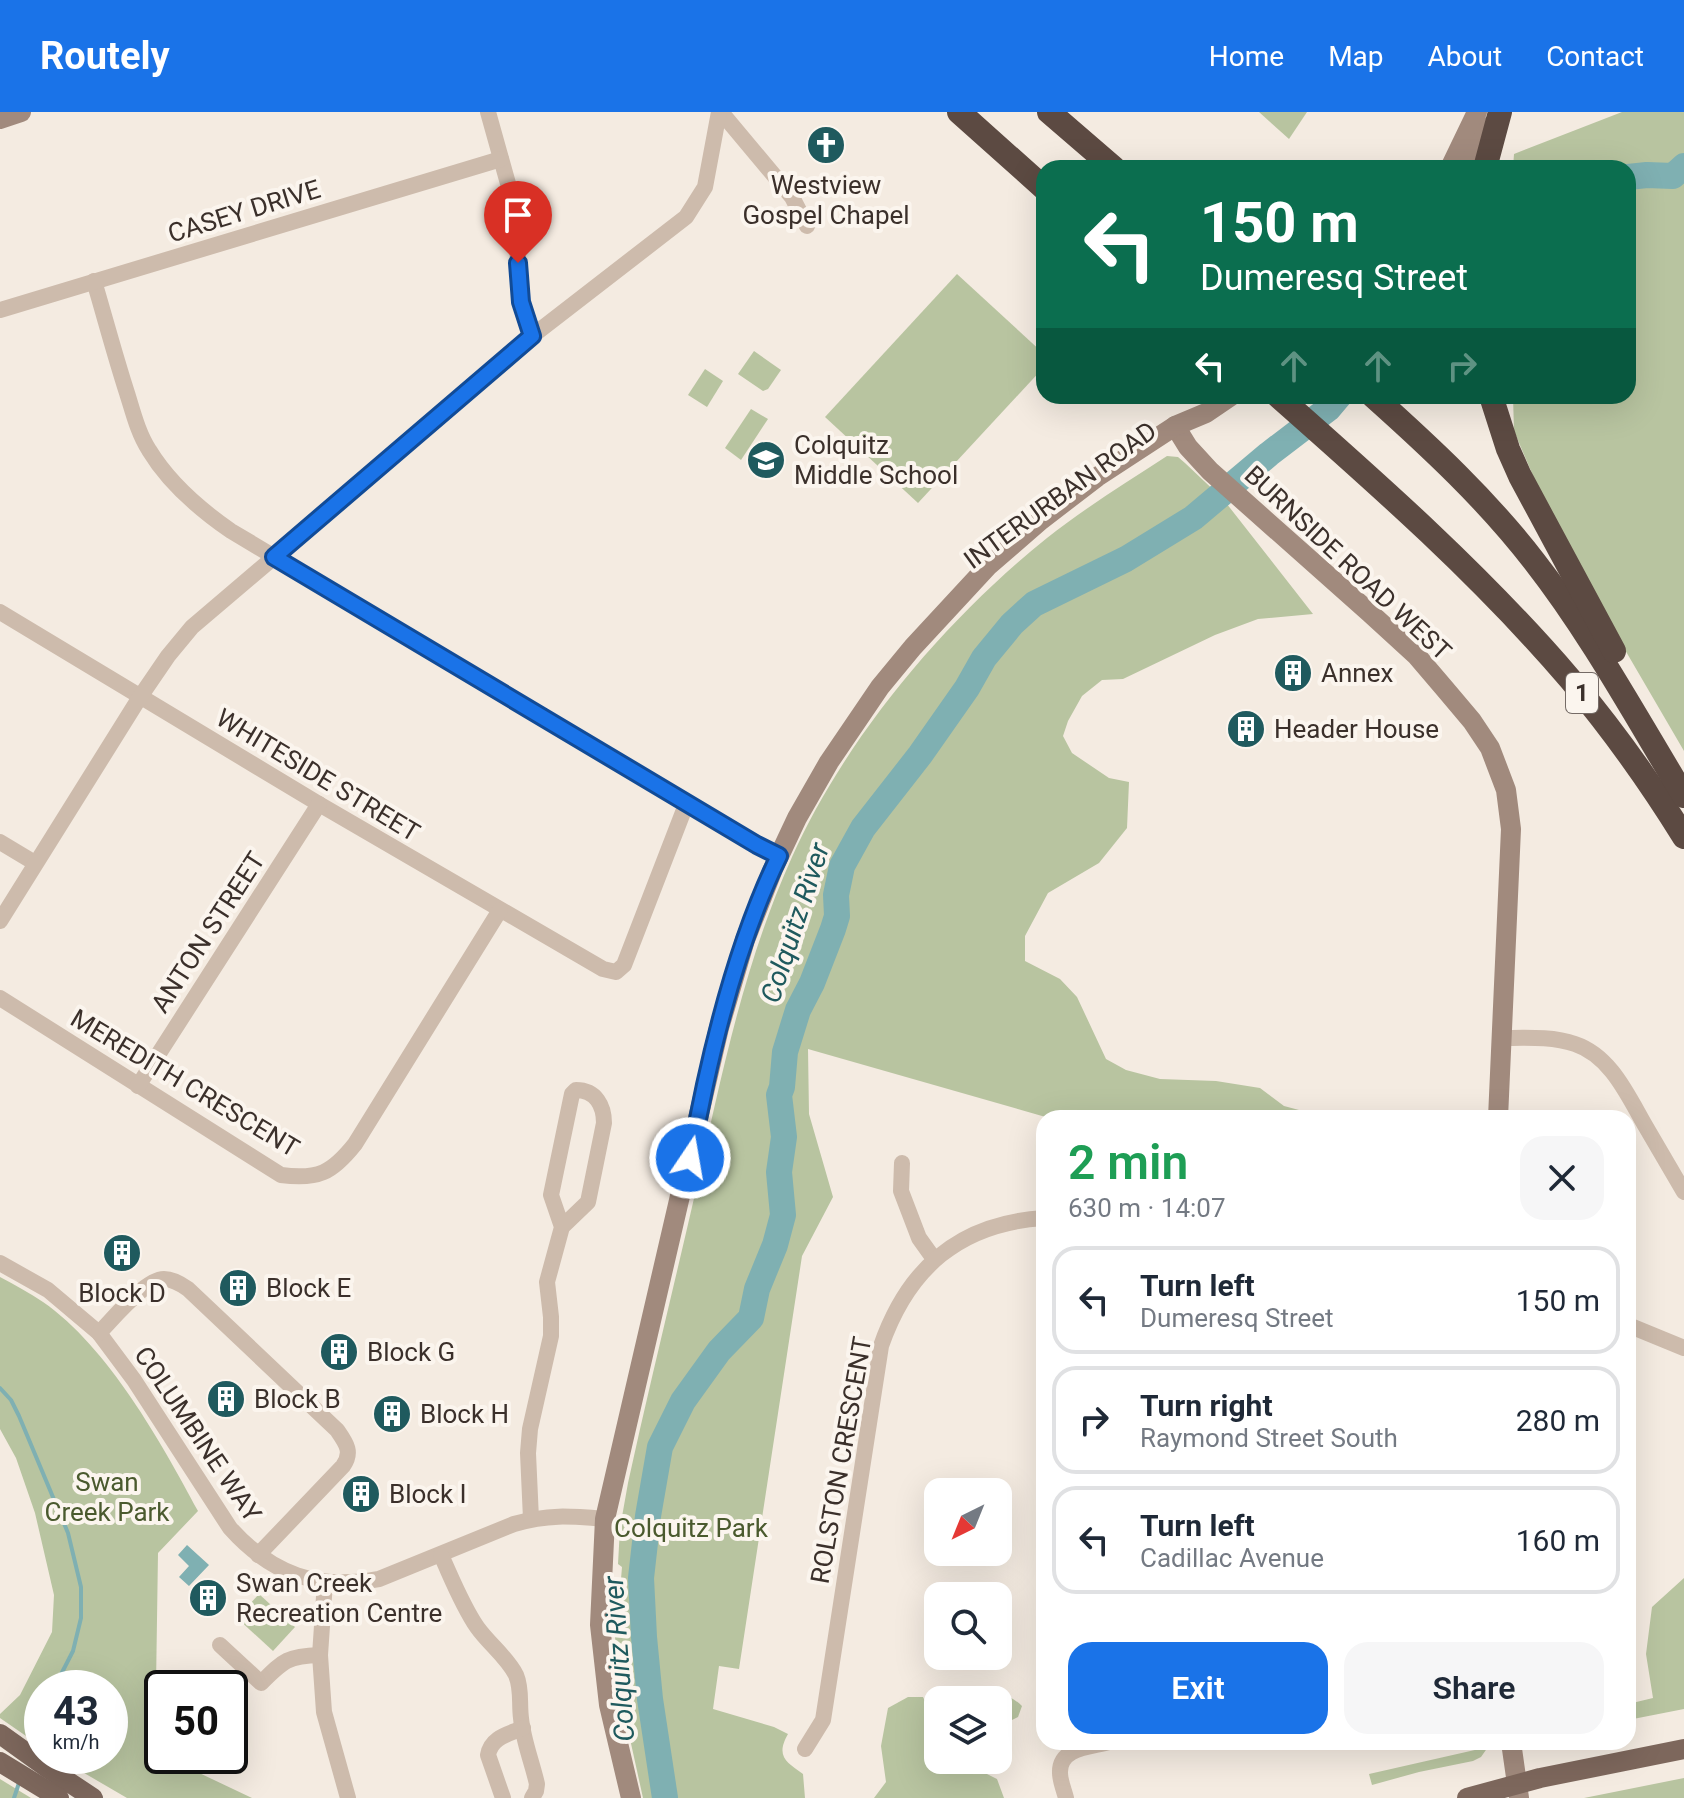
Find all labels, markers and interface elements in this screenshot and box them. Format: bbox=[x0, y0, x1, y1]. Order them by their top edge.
text: Routely bbox=[40, 34, 170, 78]
text: Home bbox=[1209, 40, 1284, 73]
text: Map bbox=[1328, 40, 1384, 73]
text: About bbox=[1428, 40, 1502, 73]
text: Contact bbox=[1546, 40, 1644, 73]
church icon: Westview Gospel Chapel bbox=[805, 124, 847, 166]
place label: Westview Gospel Chapel bbox=[742, 170, 910, 230]
street label: CASEY DRIVE bbox=[164, 174, 324, 248]
pin bbox=[484, 181, 552, 263]
text: 150 m bbox=[1200, 190, 1359, 256]
icon: left bbox=[1068, 192, 1172, 296]
icon: arrive bbox=[496, 193, 540, 237]
text: Dumeresq Street bbox=[1200, 257, 1468, 299]
icon: left bbox=[1188, 344, 1232, 388]
icon: ahead bbox=[1272, 344, 1316, 388]
icon: ahead bbox=[1356, 344, 1400, 388]
icon: right bbox=[1440, 344, 1484, 388]
street label: INTERURBAN ROAD bbox=[958, 415, 1162, 575]
place label: Colquitz Middle School bbox=[794, 430, 958, 490]
school or university icon: Colquitz Middle School bbox=[745, 439, 787, 481]
street label: BURNSIDE ROAD WEST bbox=[1239, 460, 1457, 666]
building icon: Annex bbox=[1272, 652, 1314, 694]
place label: Annex bbox=[1321, 658, 1393, 688]
road number: 1 bbox=[1566, 673, 1598, 713]
street label: WHITESIDE STREET bbox=[211, 702, 425, 848]
building icon: Header House bbox=[1225, 708, 1267, 750]
place label: Header House bbox=[1274, 714, 1439, 744]
water label: Colquitz River bbox=[754, 838, 837, 1007]
street label: ANTON STREET bbox=[145, 846, 271, 1018]
street label: MEREDITH CRESCENT bbox=[65, 1003, 305, 1163]
position arrow bbox=[648, 1116, 732, 1200]
text: 2 min bbox=[1068, 1134, 1188, 1191]
button: close bbox=[1520, 1136, 1604, 1220]
text: 630 m · 14:07 bbox=[1068, 1193, 1226, 1223]
building icon: Block D bbox=[101, 1232, 143, 1274]
building icon: Block E bbox=[217, 1267, 259, 1309]
text: Turn left bbox=[1140, 1268, 1255, 1303]
place label: Block E bbox=[266, 1273, 351, 1303]
place label: Block D bbox=[78, 1278, 166, 1308]
icon: left bbox=[1072, 1278, 1116, 1322]
text: 150 m bbox=[1516, 1283, 1600, 1318]
text: Dumeresq Street bbox=[1140, 1303, 1334, 1333]
building icon: Block G bbox=[318, 1331, 360, 1373]
street label: ROLSTON CRESCENT bbox=[805, 1334, 877, 1586]
place label: Block G bbox=[367, 1337, 455, 1367]
street label: COLUMBINE WAY bbox=[128, 1341, 268, 1528]
building icon: Block B bbox=[205, 1378, 247, 1420]
place label: Block B bbox=[254, 1384, 341, 1414]
text: Turn right bbox=[1140, 1388, 1273, 1423]
building icon: Block H bbox=[371, 1393, 413, 1435]
icon: right bbox=[1072, 1398, 1116, 1442]
place label: Block H bbox=[420, 1399, 509, 1429]
text: 280 m bbox=[1516, 1403, 1600, 1438]
text: Raymond Street South bbox=[1140, 1423, 1398, 1453]
park label: Swan Creek Park bbox=[44, 1467, 170, 1527]
building icon: Block I bbox=[340, 1473, 382, 1515]
north arrow bbox=[924, 1478, 1012, 1566]
map controls bbox=[924, 1478, 1012, 1774]
place label: Block I bbox=[389, 1479, 467, 1509]
text: Turn left bbox=[1140, 1508, 1255, 1543]
park label: Colquitz Park bbox=[614, 1513, 769, 1543]
icon: left bbox=[1072, 1518, 1116, 1562]
text: 160 m bbox=[1516, 1523, 1600, 1558]
text: Cadillac Avenue bbox=[1140, 1543, 1324, 1573]
place label: Swan Creek Recreation Centre bbox=[236, 1568, 442, 1628]
water label: Colquitz River bbox=[597, 1574, 641, 1743]
building icon: Swan Creek Recreation Centre bbox=[187, 1577, 229, 1619]
button: search bbox=[924, 1582, 1012, 1670]
button: Exit bbox=[1068, 1642, 1328, 1734]
button: Share bbox=[1344, 1642, 1604, 1734]
speed limit sign: 50 bbox=[144, 1670, 248, 1774]
button: layers bbox=[924, 1686, 1012, 1774]
text: 43 bbox=[53, 1688, 99, 1735]
text: km/h bbox=[53, 1730, 99, 1754]

